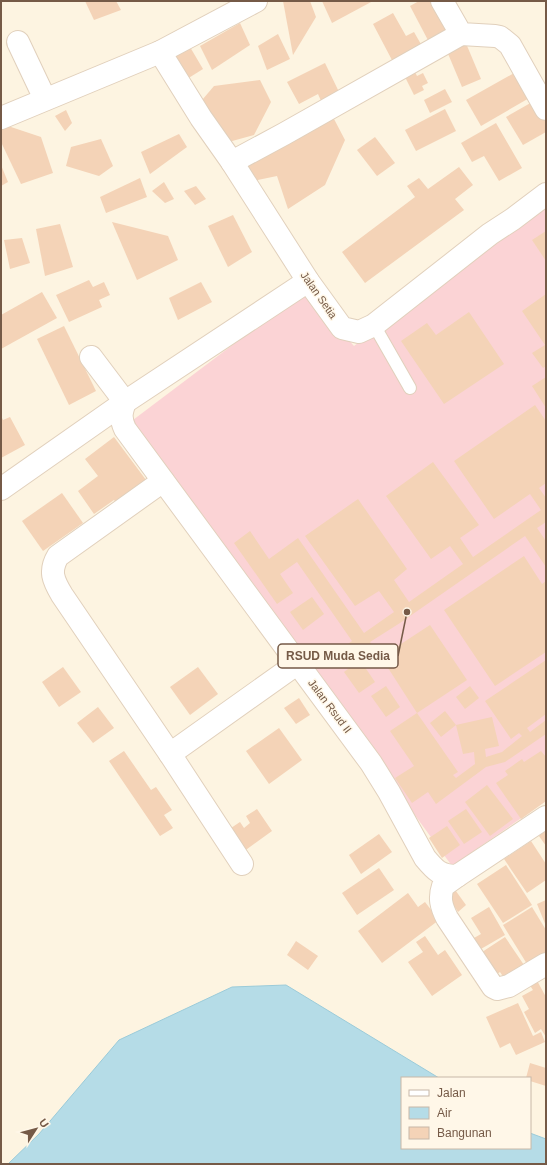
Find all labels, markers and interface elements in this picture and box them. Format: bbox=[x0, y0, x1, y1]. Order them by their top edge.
street label: Jalan Setia bbox=[298, 269, 340, 321]
callout: RSUD Muda Sedia bbox=[278, 644, 398, 668]
text: RSUD Muda Sedia bbox=[286, 649, 390, 663]
street label: Jalan Rsud II bbox=[306, 677, 354, 735]
legend bbox=[401, 1077, 531, 1149]
text: Jalan bbox=[437, 1086, 466, 1100]
text: Air bbox=[437, 1106, 452, 1120]
north arrow bbox=[16, 1109, 56, 1149]
text: U bbox=[37, 1116, 51, 1130]
text: Bangunan bbox=[437, 1126, 492, 1140]

